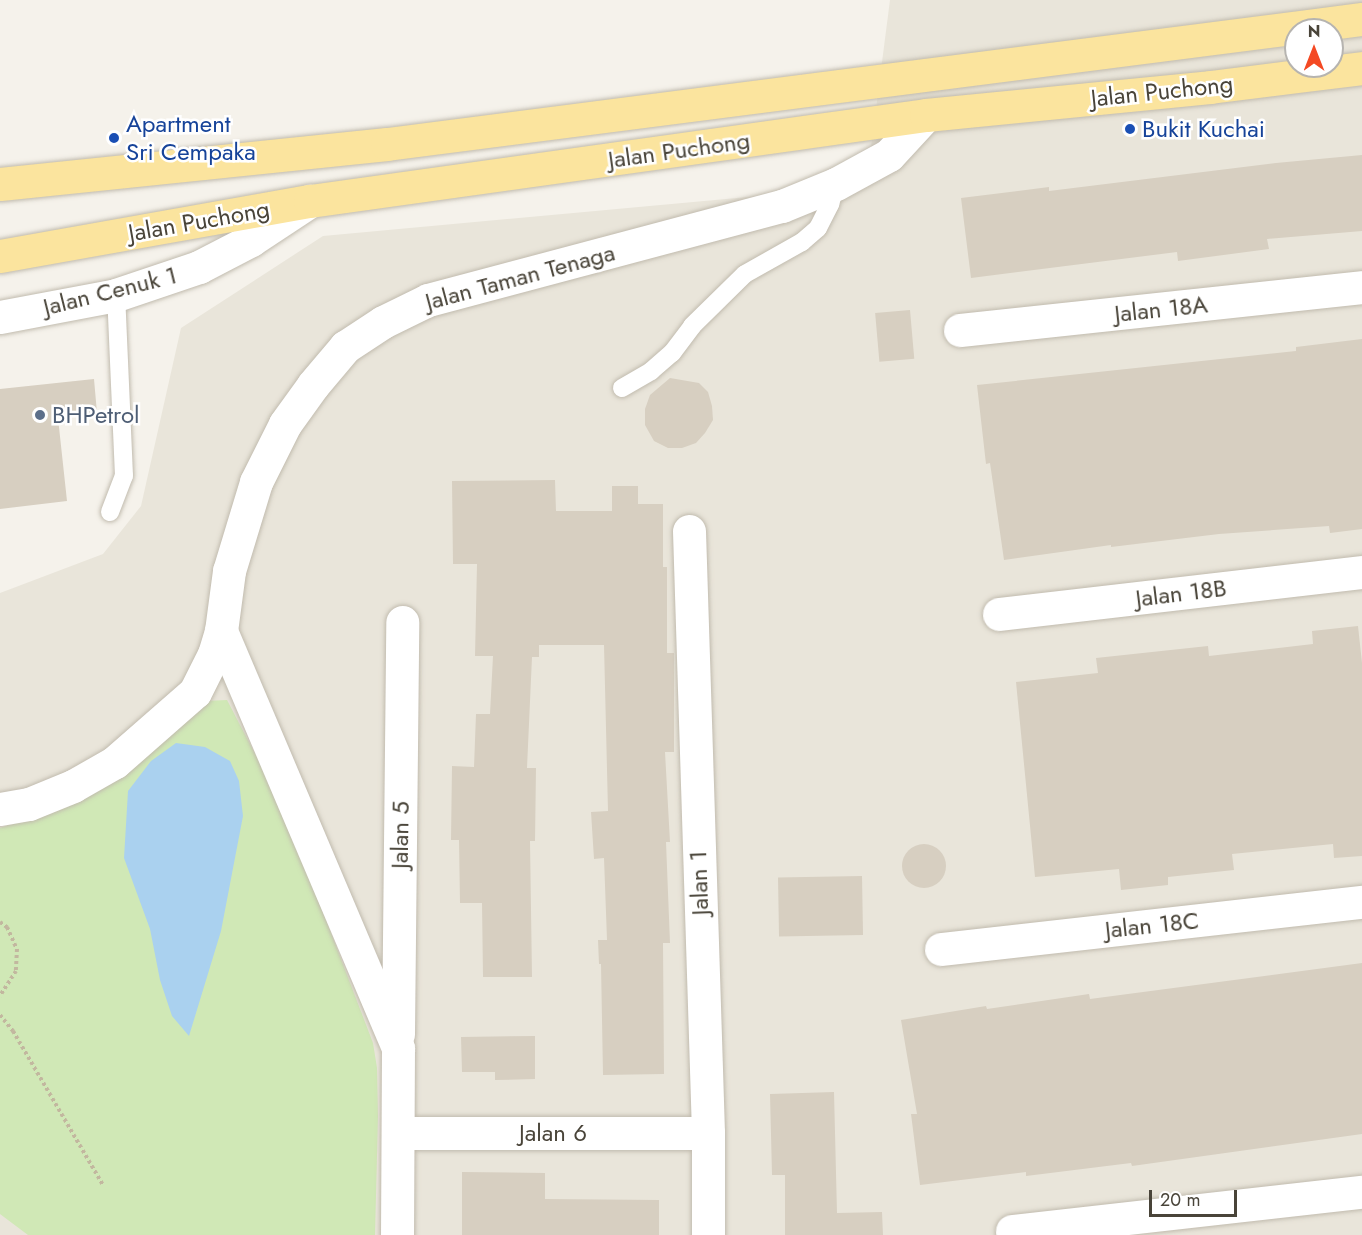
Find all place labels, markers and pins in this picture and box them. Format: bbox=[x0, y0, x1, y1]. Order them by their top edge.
place label: Apartment Sri Cempaka bbox=[126, 110, 256, 166]
place label: Bukit Kuchai bbox=[1142, 115, 1265, 143]
marker: Bukit Kuchai bbox=[1123, 122, 1137, 136]
marker: Apartment Sri Cempaka bbox=[107, 131, 121, 145]
place label: BHPetrol bbox=[52, 401, 140, 429]
marker: BHPetrol bbox=[33, 408, 47, 422]

